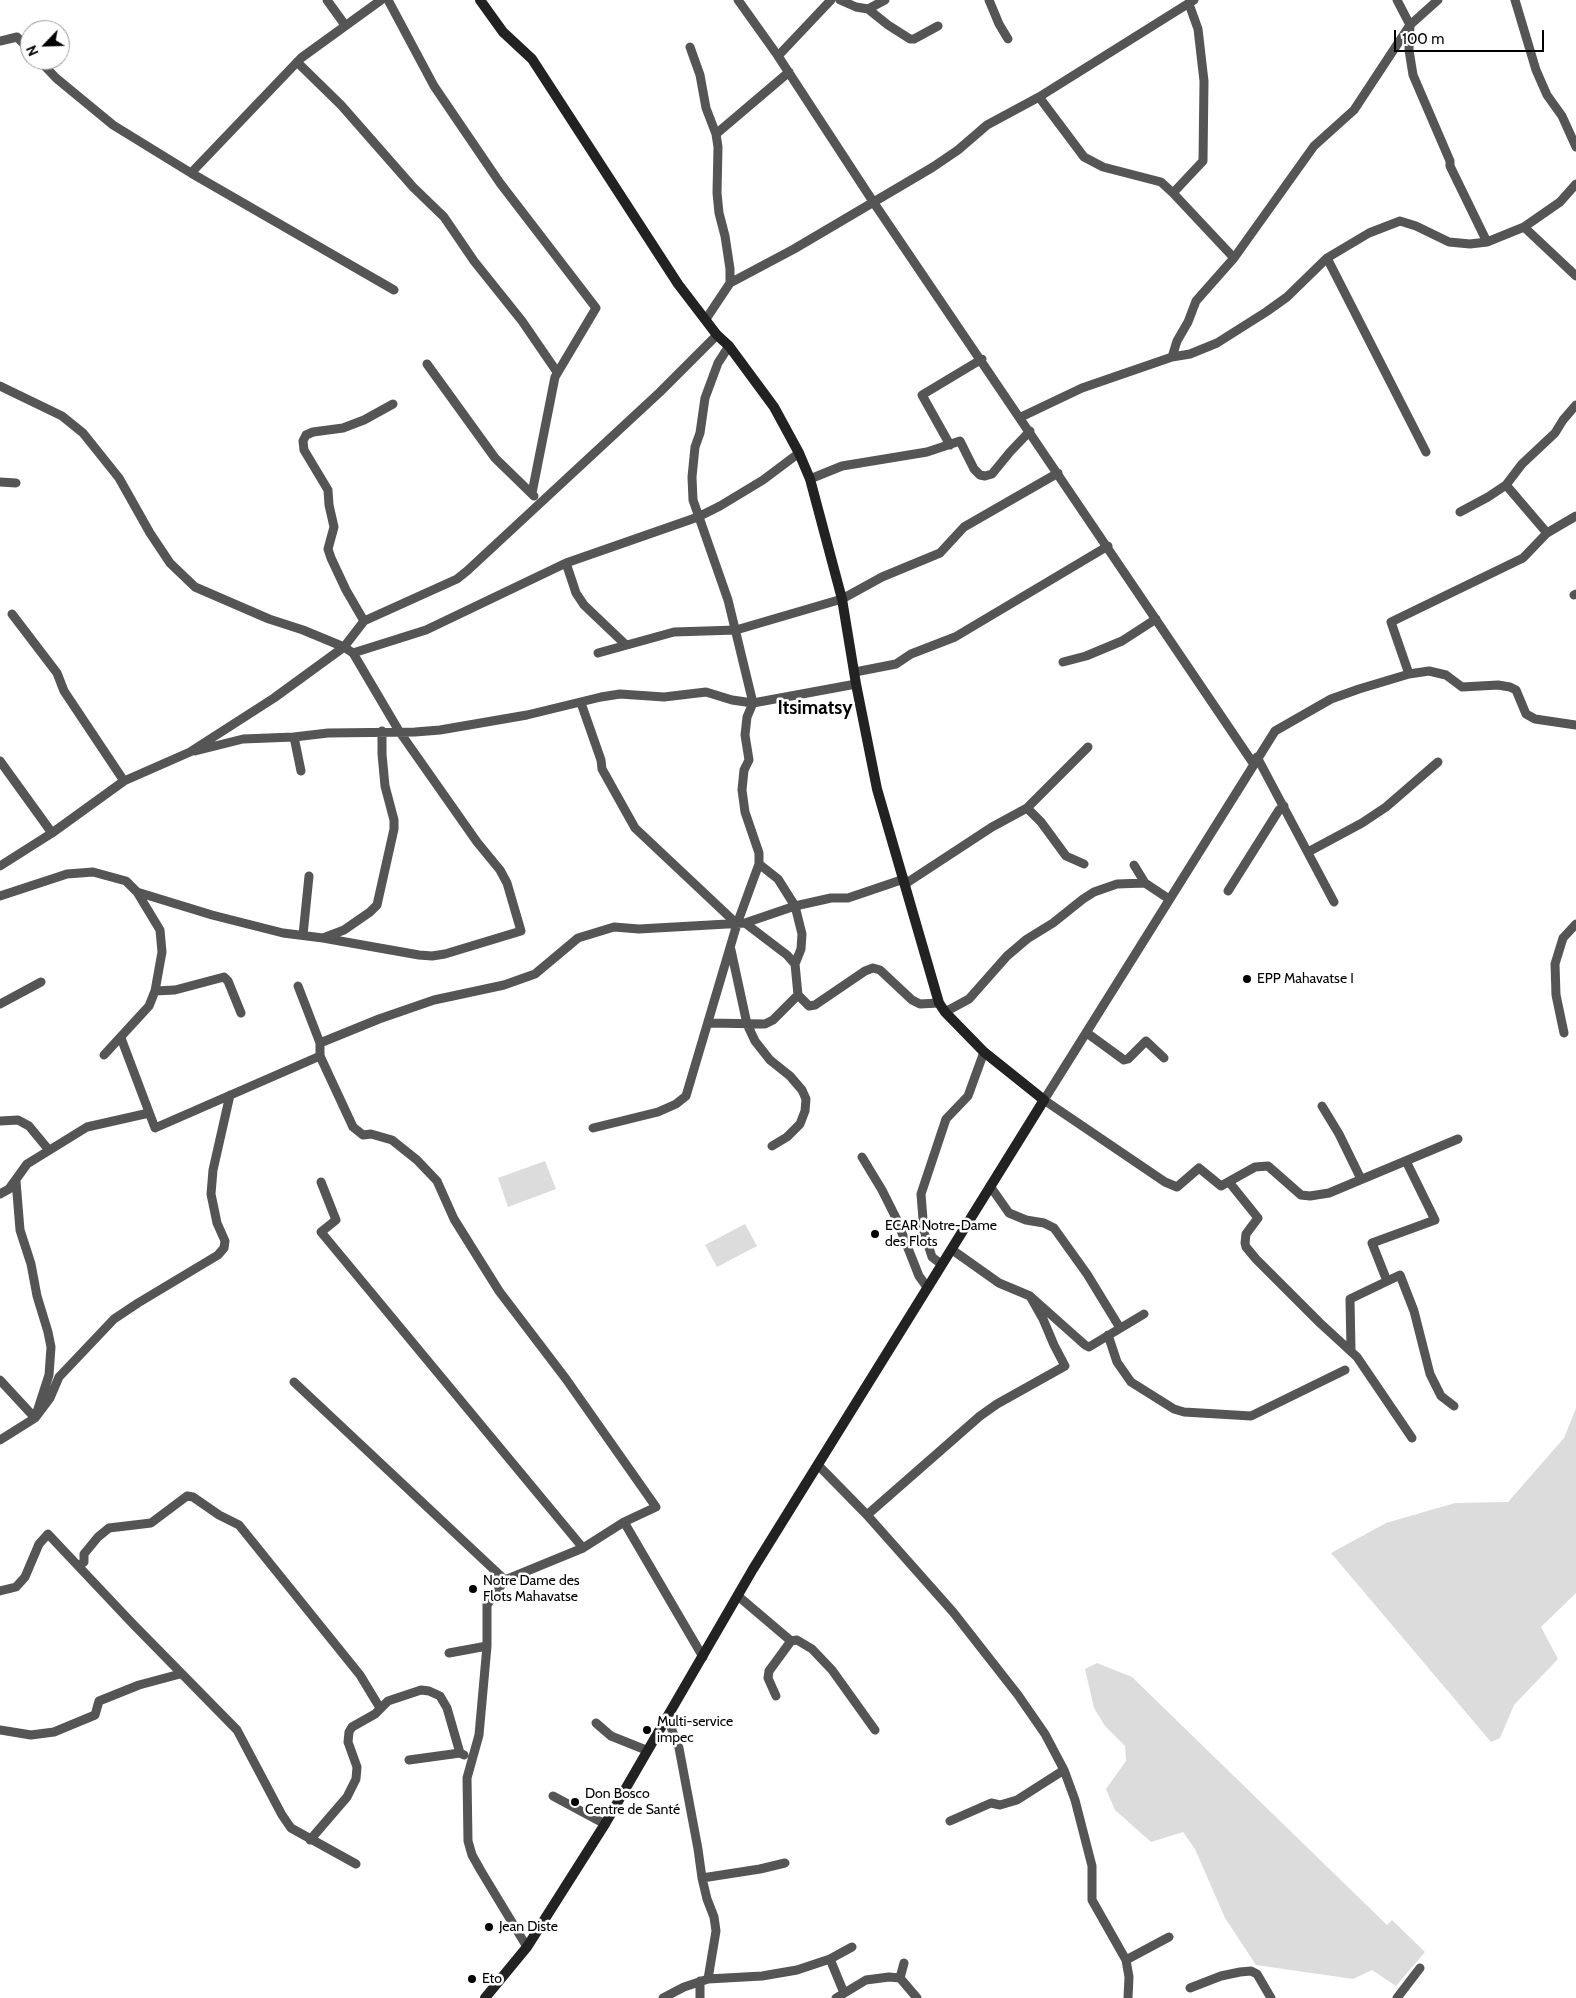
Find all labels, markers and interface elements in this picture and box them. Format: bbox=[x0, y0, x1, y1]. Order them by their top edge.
north arrow bbox=[20, 20, 70, 70]
scale bar bbox=[1396, 20, 1546, 52]
text: 100 m bbox=[1402, 30, 1444, 48]
text: N bbox=[22, 43, 42, 59]
district label: Itsimatsy bbox=[778, 697, 852, 719]
place label: EPP Mahavatse I bbox=[1257, 971, 1354, 987]
marker: EPP Mahavatse I bbox=[1241, 973, 1253, 985]
place label: ECAR Notre-Dame des Flots bbox=[885, 1218, 997, 1250]
marker: ECAR Notre-Dame des Flots bbox=[869, 1228, 881, 1240]
place label: Notre Dame des Flots Mahavatse bbox=[483, 1573, 580, 1605]
marker: Notre Dame des Flots Mahavatse bbox=[467, 1583, 479, 1595]
place label: Multi-service impec bbox=[657, 1714, 733, 1746]
marker: Multi-service impec bbox=[641, 1724, 653, 1736]
place label: Don Bosco Centre de Santé bbox=[585, 1786, 680, 1818]
marker: Don Bosco Centre de Santé bbox=[569, 1796, 581, 1808]
place label: Jean Diste bbox=[499, 1919, 558, 1935]
marker: Jean Diste bbox=[483, 1921, 495, 1933]
place label: Eto bbox=[482, 1971, 502, 1987]
marker: Eto bbox=[466, 1973, 478, 1985]

